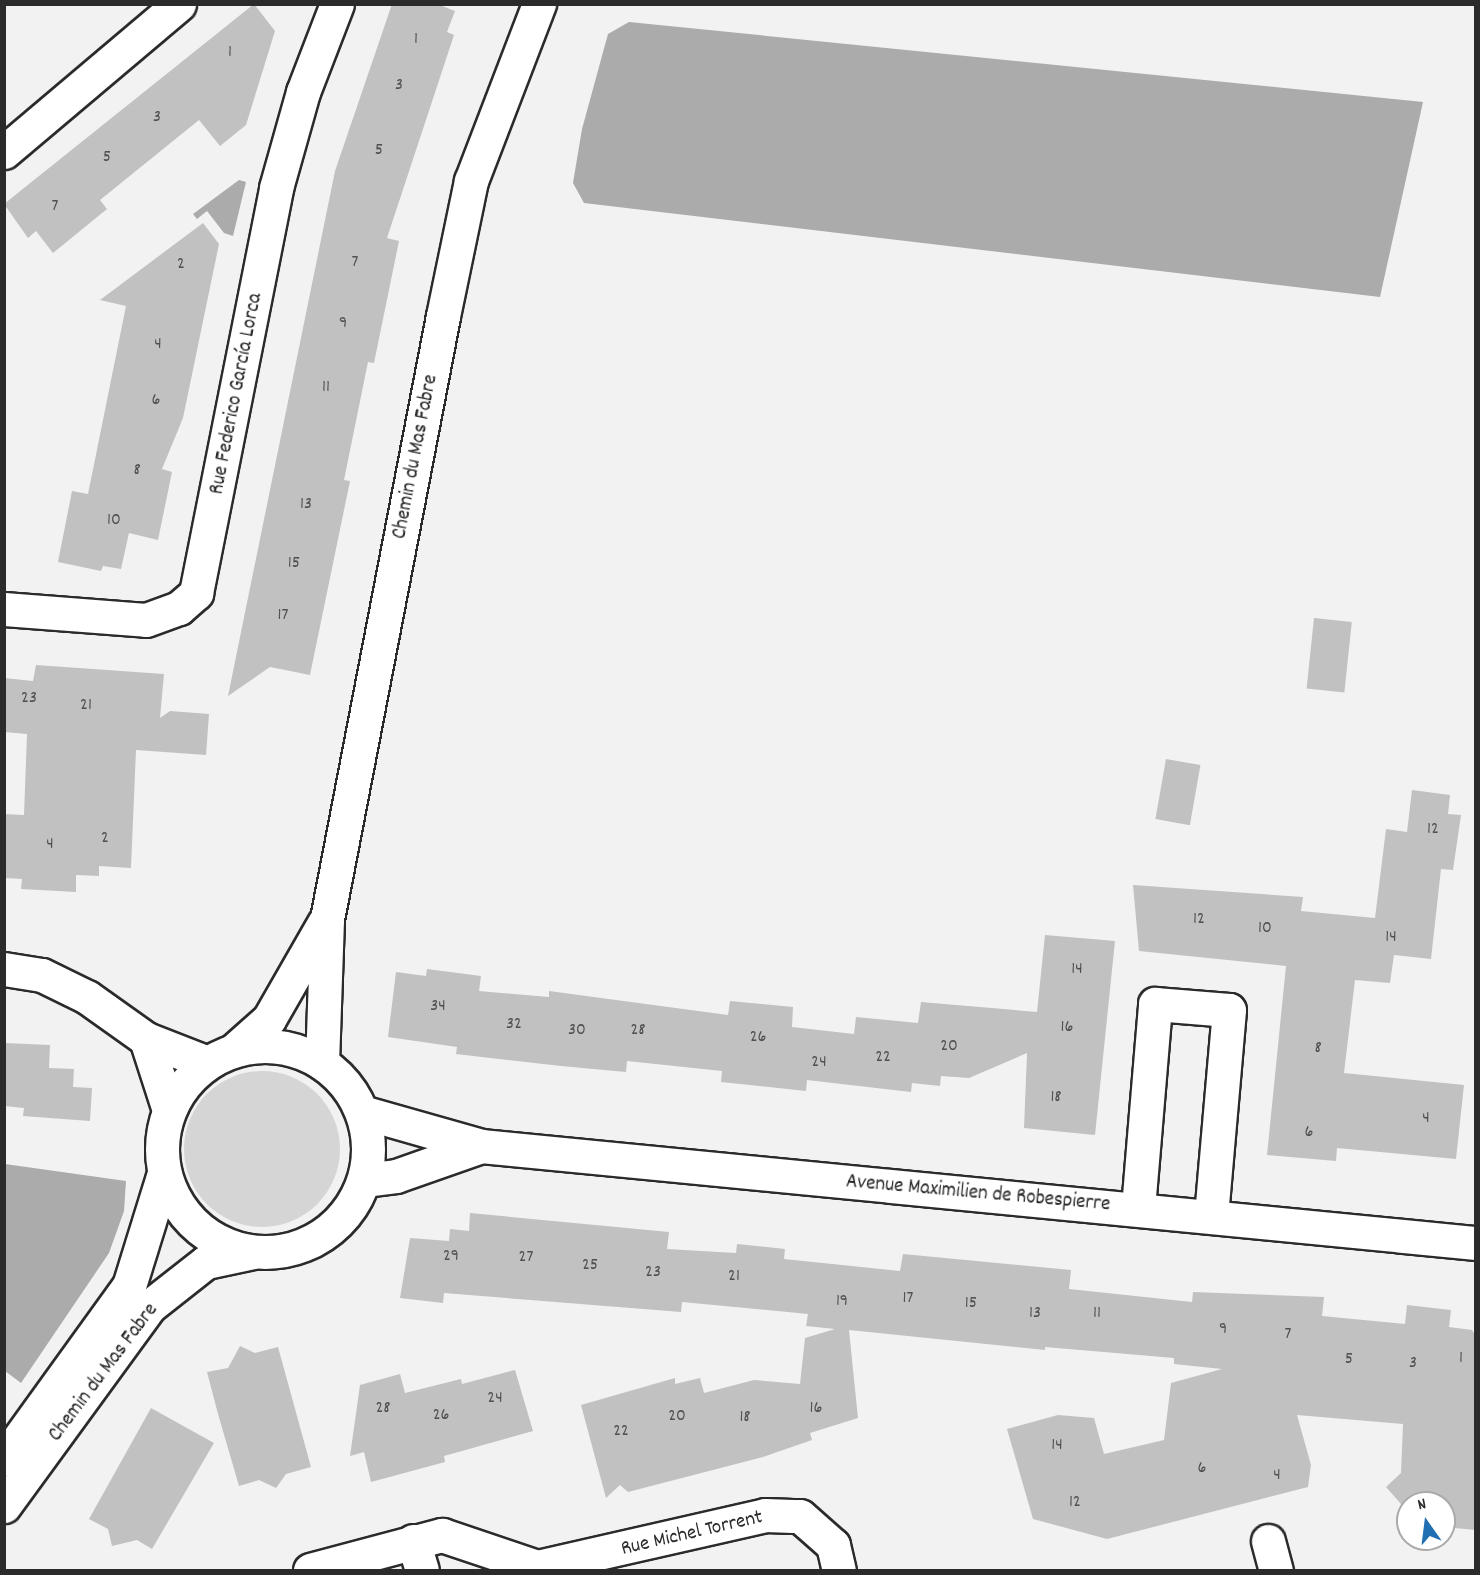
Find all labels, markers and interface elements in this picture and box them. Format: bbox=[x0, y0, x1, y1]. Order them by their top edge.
house number: 1 bbox=[414, 29, 418, 51]
house number: 1 bbox=[228, 42, 232, 64]
house number: 3 bbox=[395, 75, 403, 97]
house number: 3 bbox=[153, 107, 161, 129]
house number: 5 bbox=[375, 140, 383, 162]
house number: 5 bbox=[103, 147, 111, 169]
house number: 7 bbox=[52, 196, 58, 218]
house number: 7 bbox=[352, 252, 358, 274]
house number: 2 bbox=[177, 254, 185, 276]
street label: Rue Federico García Lorca bbox=[205, 291, 269, 497]
house number: 9 bbox=[339, 313, 347, 335]
house number: 4 bbox=[154, 334, 162, 356]
street label: Chemin du Mas Fabre bbox=[388, 373, 444, 541]
house number: 11 bbox=[322, 377, 330, 399]
house number: 6 bbox=[152, 390, 160, 412]
house number: 8 bbox=[133, 460, 141, 482]
house number: 13 bbox=[300, 494, 312, 516]
house number: 10 bbox=[107, 510, 121, 532]
house number: 15 bbox=[288, 553, 300, 575]
house number: 17 bbox=[278, 605, 288, 627]
house number: 23 bbox=[21, 688, 37, 710]
house number: 21 bbox=[80, 695, 92, 717]
house number: 12 bbox=[1427, 819, 1439, 841]
house number: 2 bbox=[101, 828, 109, 850]
house number: 4 bbox=[46, 834, 54, 856]
house number: 12 bbox=[1193, 909, 1205, 931]
house number: 10 bbox=[1258, 918, 1272, 940]
house number: 14 bbox=[1385, 927, 1397, 949]
house number: 14 bbox=[1071, 959, 1083, 981]
house number: 34 bbox=[430, 996, 446, 1018]
house number: 32 bbox=[506, 1014, 522, 1036]
house number: 16 bbox=[1061, 1017, 1073, 1039]
house number: 30 bbox=[568, 1020, 586, 1042]
house number: 28 bbox=[630, 1020, 646, 1042]
house number: 26 bbox=[750, 1027, 766, 1049]
house number: 20 bbox=[940, 1036, 958, 1058]
house number: 8 bbox=[1314, 1038, 1322, 1060]
house number: 22 bbox=[875, 1047, 891, 1069]
house number: 24 bbox=[811, 1052, 827, 1074]
house number: 18 bbox=[1050, 1087, 1062, 1109]
house number: 4 bbox=[1422, 1108, 1430, 1130]
house number: 6 bbox=[1305, 1122, 1313, 1144]
street label: Avenue Maximilien de Robespierre bbox=[845, 1170, 1111, 1218]
house number: 29 bbox=[443, 1246, 459, 1268]
house number: 27 bbox=[519, 1247, 533, 1269]
house number: 25 bbox=[582, 1255, 598, 1277]
house number: 23 bbox=[645, 1262, 661, 1284]
house number: 21 bbox=[728, 1266, 740, 1288]
house number: 17 bbox=[903, 1288, 913, 1310]
house number: 19 bbox=[836, 1291, 848, 1313]
house number: 15 bbox=[965, 1293, 977, 1315]
street label: Chemin du Mas Fabre bbox=[44, 1299, 164, 1447]
house number: 13 bbox=[1029, 1303, 1041, 1325]
house number: 11 bbox=[1093, 1303, 1101, 1325]
house number: 9 bbox=[1219, 1319, 1227, 1341]
house number: 7 bbox=[1285, 1324, 1291, 1346]
house number: 1 bbox=[1459, 1348, 1463, 1370]
house number: 5 bbox=[1345, 1349, 1353, 1371]
house number: 3 bbox=[1409, 1353, 1417, 1375]
house number: 24 bbox=[487, 1388, 503, 1410]
house number: 28 bbox=[375, 1398, 391, 1420]
house number: 16 bbox=[810, 1398, 822, 1420]
house number: 26 bbox=[433, 1405, 449, 1427]
house number: 20 bbox=[668, 1406, 686, 1428]
house number: 18 bbox=[739, 1407, 751, 1429]
house number: 22 bbox=[613, 1421, 629, 1443]
house number: 14 bbox=[1051, 1435, 1063, 1457]
house number: 6 bbox=[1198, 1458, 1206, 1480]
house number: 4 bbox=[1273, 1465, 1281, 1487]
north arrow bbox=[1396, 1491, 1456, 1551]
house number: 12 bbox=[1069, 1492, 1081, 1514]
text: N bbox=[1415, 1493, 1429, 1517]
street label: Rue Michel Torrent bbox=[619, 1505, 765, 1563]

